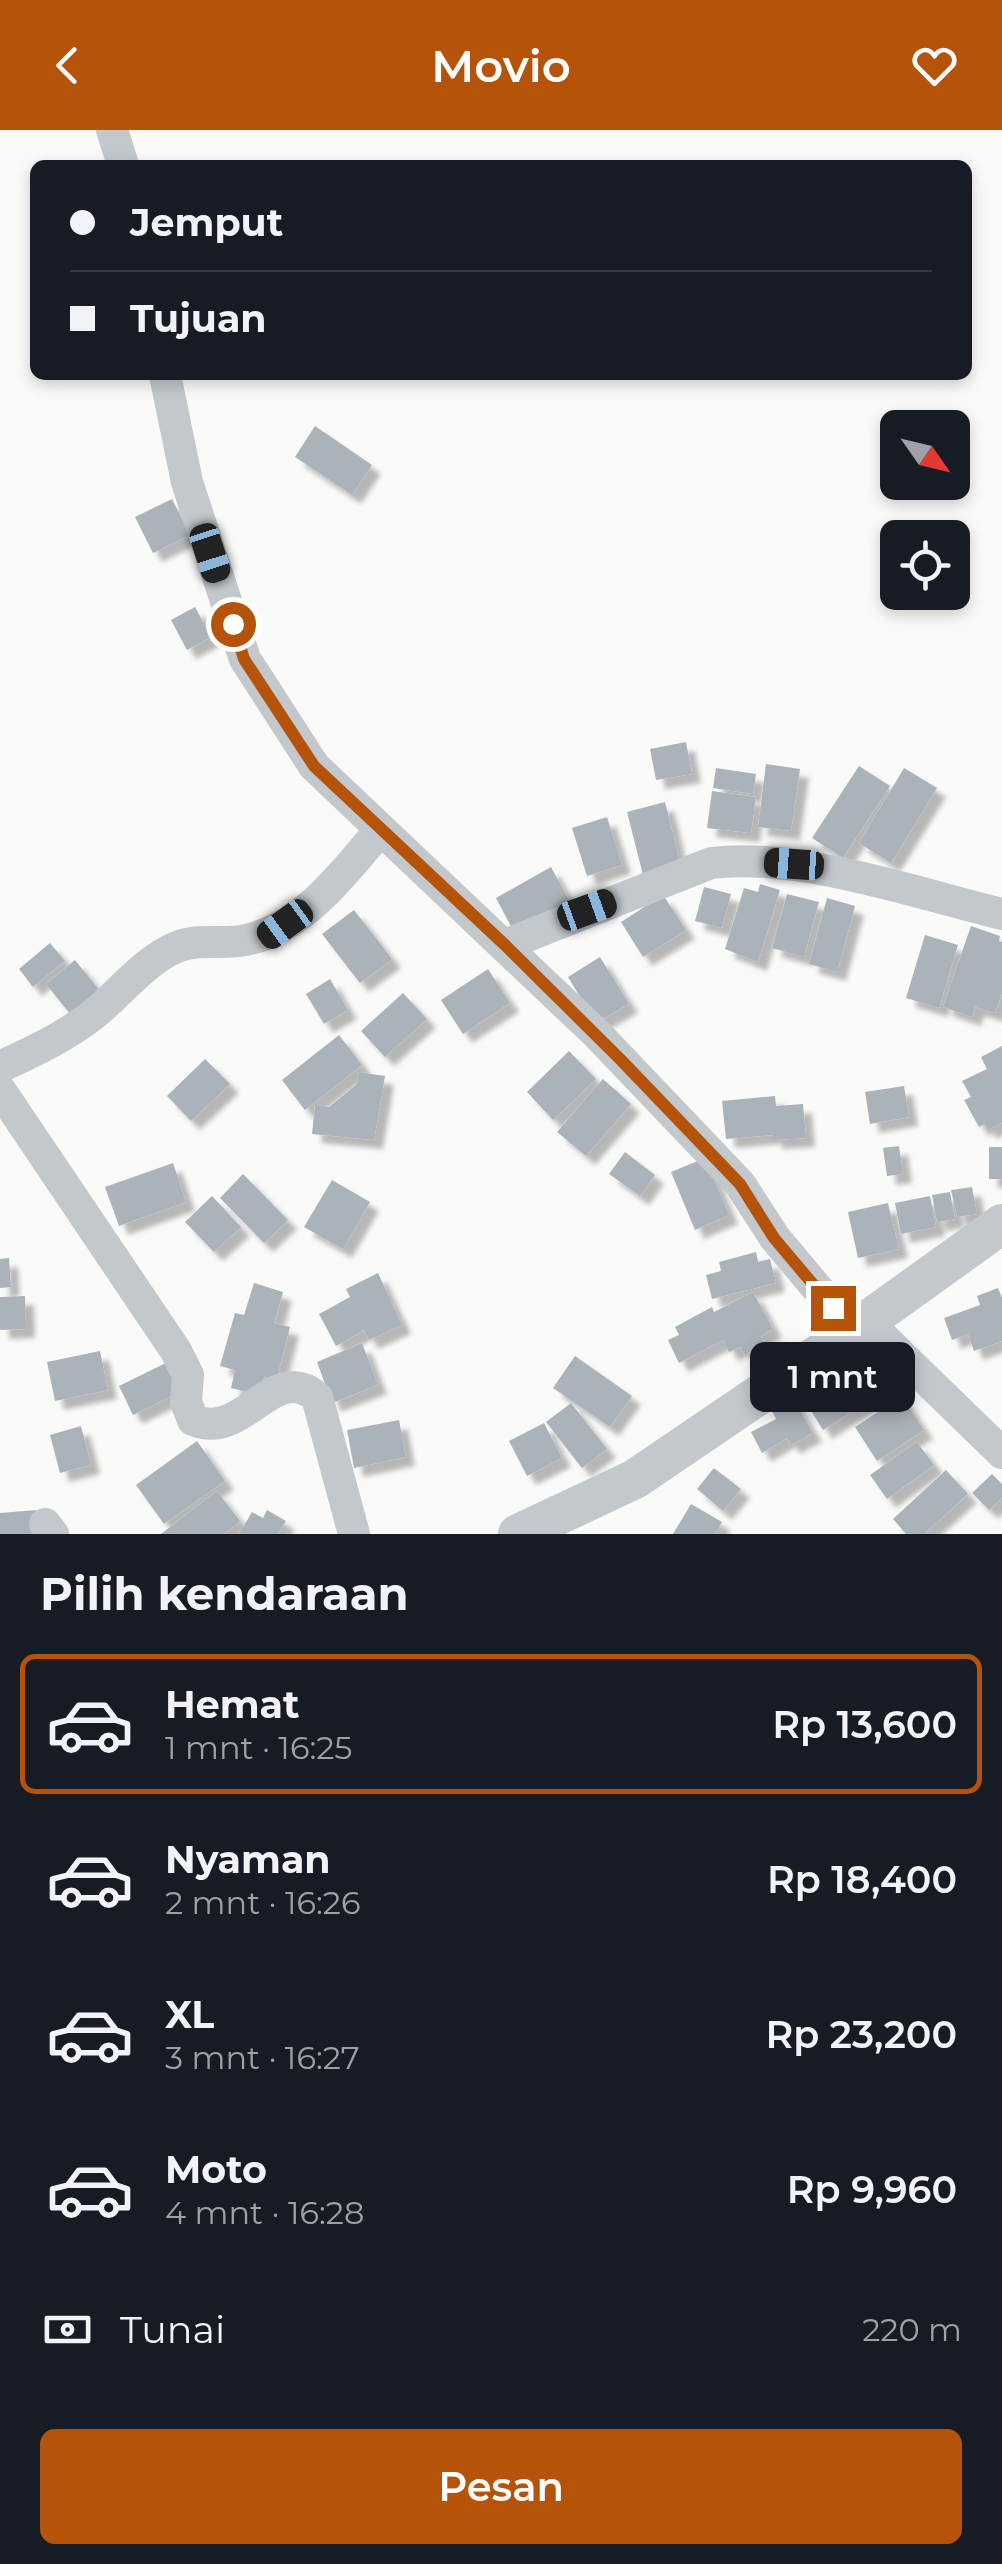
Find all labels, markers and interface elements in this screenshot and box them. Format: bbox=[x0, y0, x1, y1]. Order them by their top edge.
icon: back bbox=[40, 38, 95, 93]
text: Movio bbox=[431, 38, 571, 93]
icon: heart bbox=[907, 38, 962, 93]
text: Jemput bbox=[130, 199, 283, 246]
text: Tujuan bbox=[130, 295, 267, 342]
north arrow bbox=[880, 410, 970, 500]
map controls bbox=[880, 410, 970, 610]
car bbox=[186, 520, 234, 586]
button: locate bbox=[880, 520, 970, 610]
route start bbox=[211, 602, 256, 647]
car bbox=[763, 847, 825, 881]
car bbox=[554, 886, 620, 934]
car bbox=[252, 894, 318, 954]
route end bbox=[811, 1286, 856, 1331]
callout: 1 mnt bbox=[750, 1343, 916, 1413]
text: 1 mnt bbox=[787, 1357, 878, 1396]
text: Pilih kendaraan bbox=[40, 1566, 409, 1621]
icon: car bbox=[45, 1679, 135, 1769]
text: Hemat bbox=[165, 1681, 300, 1728]
text: Rp 13,600 bbox=[772, 1701, 957, 1748]
text: 1 mnt · 16:25 bbox=[165, 1728, 352, 1767]
icon: car bbox=[45, 1834, 135, 1924]
text: Nyaman bbox=[165, 1836, 331, 1883]
text: Rp 18,400 bbox=[767, 1856, 957, 1903]
text: 2 mnt · 16:26 bbox=[165, 1883, 360, 1922]
icon: car bbox=[45, 1989, 135, 2079]
text: XL bbox=[165, 1991, 214, 2038]
text: Rp 23,200 bbox=[766, 2011, 957, 2058]
text: 3 mnt · 16:27 bbox=[165, 2038, 360, 2077]
icon: car bbox=[45, 2144, 135, 2234]
text: Moto bbox=[165, 2146, 267, 2193]
text: Rp 9,960 bbox=[787, 2166, 957, 2213]
text: 4 mnt · 16:28 bbox=[165, 2193, 364, 2232]
icon: cash bbox=[40, 2302, 95, 2357]
text: Tunai bbox=[120, 2306, 225, 2353]
text: 220 m bbox=[862, 2310, 962, 2349]
button: Pesan bbox=[40, 2429, 962, 2544]

